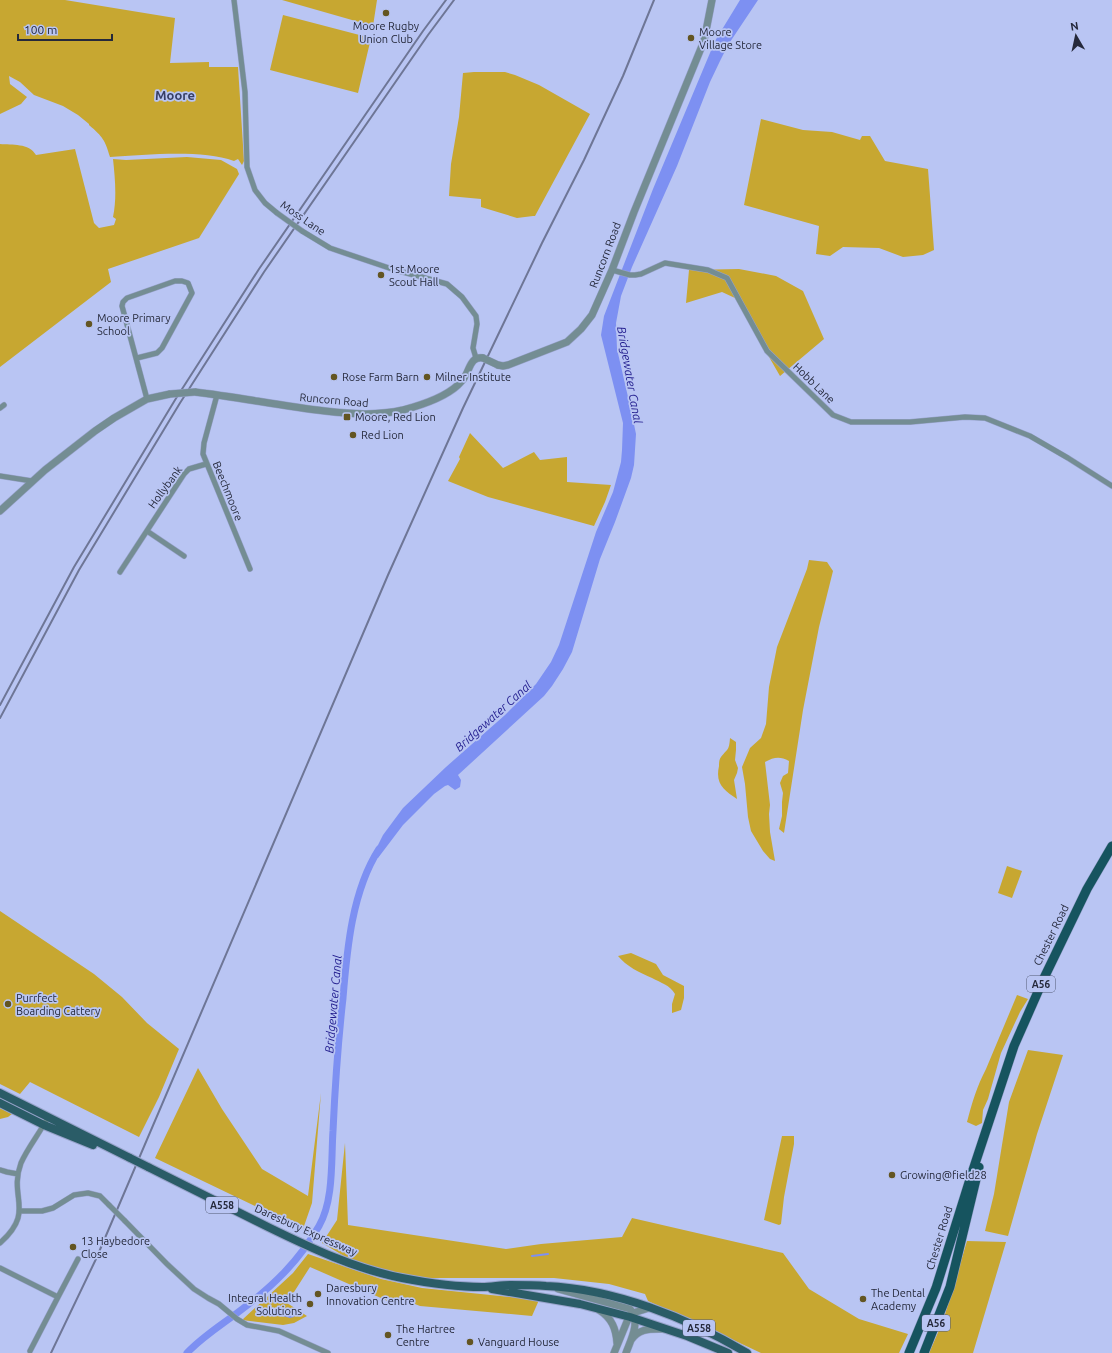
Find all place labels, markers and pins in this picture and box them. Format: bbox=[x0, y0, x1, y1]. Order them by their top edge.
marker: Moore Rugby Union Club bbox=[381, 8, 391, 18]
place label: Moore Rugby Union Club bbox=[353, 20, 420, 45]
place label: Moore Village Store bbox=[699, 26, 762, 51]
marker: Moore Village Store bbox=[686, 33, 696, 43]
place label: 1st Moore Scout Hall bbox=[389, 263, 439, 288]
marker: 1st Moore Scout Hall bbox=[376, 270, 386, 280]
place label: Moore Primary School bbox=[97, 312, 171, 337]
marker: Moore Primary School bbox=[84, 319, 94, 329]
place label: Rose Farm Barn bbox=[342, 371, 419, 383]
place label: Milner Institute bbox=[435, 371, 511, 383]
marker: Rose Farm Barn bbox=[329, 372, 339, 382]
marker: Milner Institute bbox=[422, 372, 432, 382]
place label: Moore, Red Lion bbox=[355, 411, 436, 423]
marker: Moore, Red Lion bbox=[342, 412, 352, 422]
place label: Red Lion bbox=[361, 429, 404, 441]
marker: Red Lion bbox=[348, 430, 358, 440]
place label: Purrfect Boarding Cattery bbox=[16, 992, 101, 1017]
marker: Purrfect Boarding Cattery bbox=[3, 999, 13, 1009]
place label: Growing@field28 bbox=[900, 1169, 987, 1181]
marker: Growing@field28 bbox=[887, 1170, 897, 1180]
place label: 13 Haybedore Close bbox=[81, 1235, 150, 1260]
marker: 13 Haybedore Close bbox=[68, 1242, 78, 1252]
place label: Daresbury Innovation Centre bbox=[326, 1282, 415, 1307]
place label: The Dental Academy bbox=[871, 1287, 925, 1312]
marker: Daresbury Innovation Centre bbox=[313, 1289, 323, 1299]
place label: Integral Health Solutions bbox=[228, 1292, 302, 1317]
marker: The Dental Academy bbox=[858, 1294, 868, 1304]
marker: Integral Health Solutions bbox=[305, 1299, 315, 1309]
place label: The Hartree Centre bbox=[396, 1323, 455, 1348]
marker: The Hartree Centre bbox=[383, 1330, 393, 1340]
place label: Vanguard House bbox=[478, 1336, 559, 1348]
marker: Vanguard House bbox=[465, 1337, 475, 1347]

